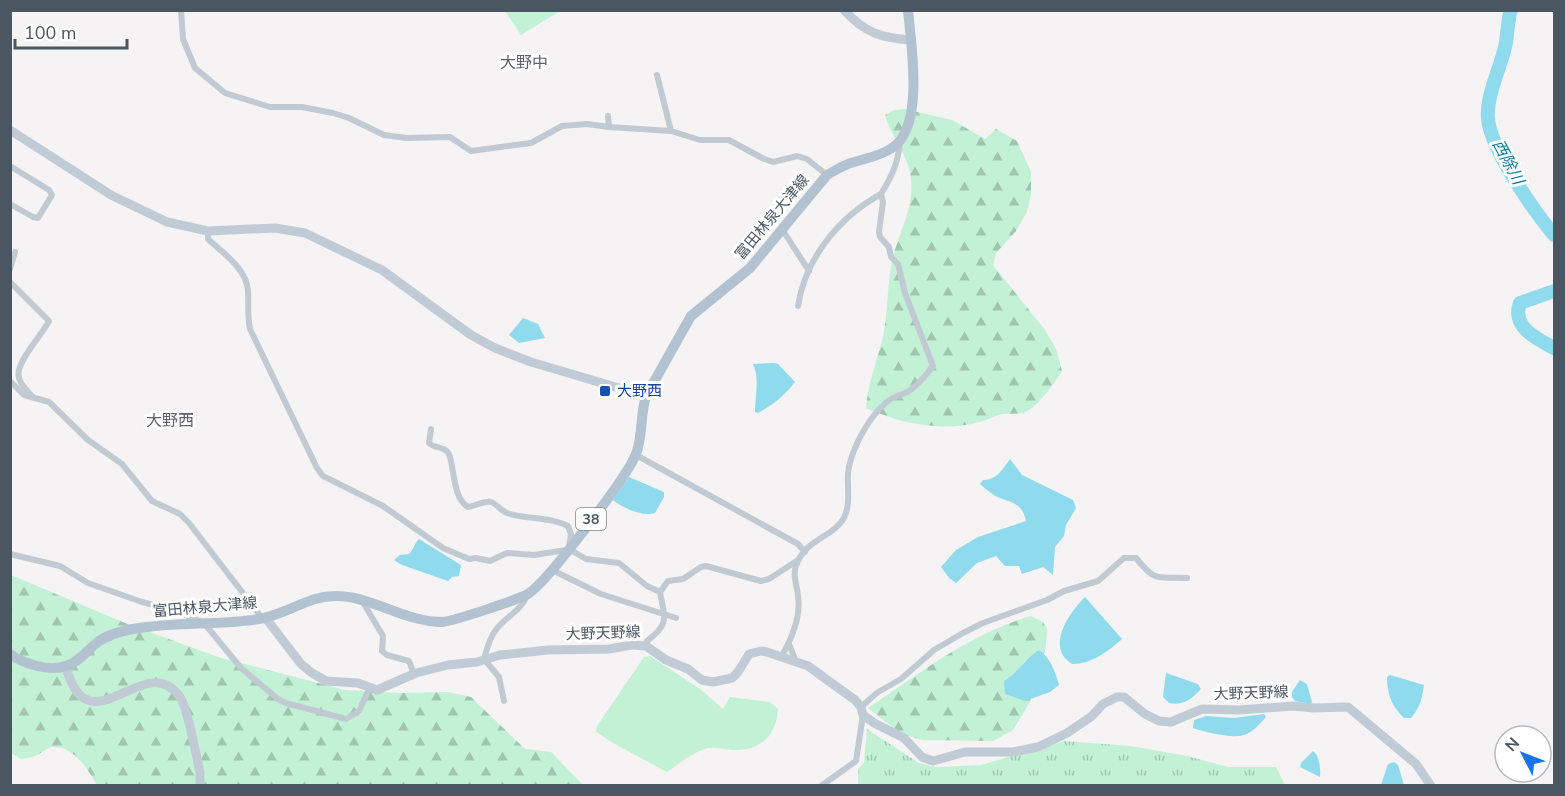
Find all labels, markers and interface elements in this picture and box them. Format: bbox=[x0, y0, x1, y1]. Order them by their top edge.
scale bar bbox=[15, 12, 128, 50]
text: 100 m bbox=[24, 21, 76, 45]
district label: 大野中 bbox=[500, 52, 548, 74]
water label: 西除川 bbox=[1487, 136, 1530, 190]
street label: 富田林泉大津線 bbox=[731, 170, 813, 264]
place label: 大野西 bbox=[617, 381, 662, 401]
marker: 大野西 bbox=[598, 384, 612, 398]
district label: 大野西 bbox=[146, 410, 194, 432]
road number: 38 bbox=[576, 508, 606, 530]
street label: 富田林泉大津線 bbox=[152, 592, 258, 622]
street label: 大野天野線 bbox=[565, 622, 641, 644]
street label: 大野天野線 bbox=[1213, 682, 1289, 704]
north arrow bbox=[1493, 724, 1553, 784]
text: N bbox=[1500, 733, 1525, 756]

